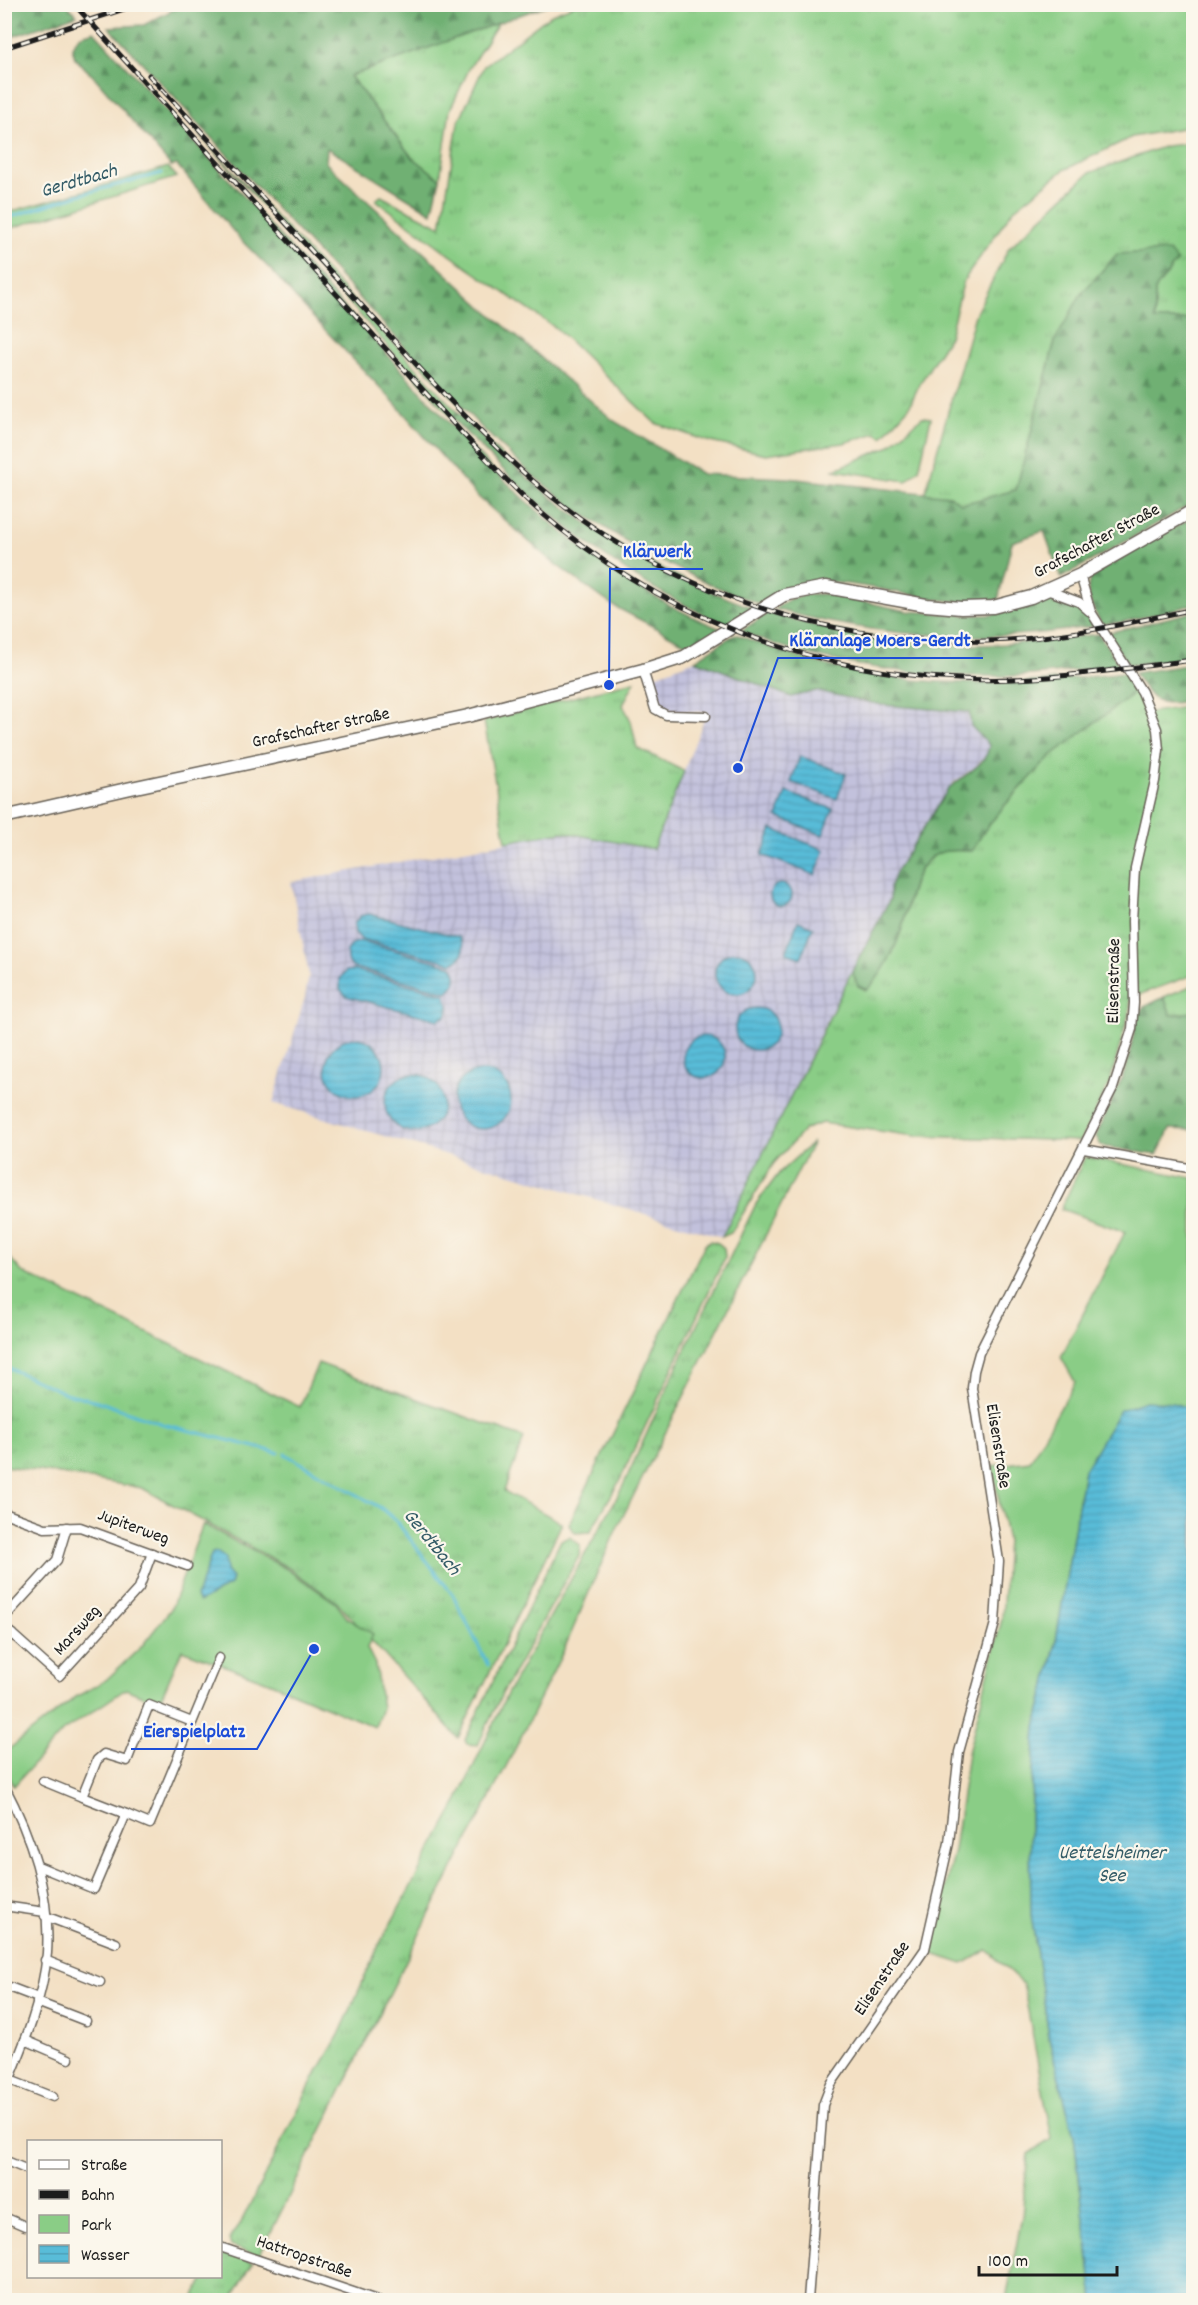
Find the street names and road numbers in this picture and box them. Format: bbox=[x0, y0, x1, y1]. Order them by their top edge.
street label: Grafschafter Straße bbox=[1029, 498, 1165, 586]
street label: Grafschafter Straße bbox=[250, 702, 392, 756]
street label: Elisenstraße bbox=[1102, 938, 1128, 1024]
street label: Elisenstraße bbox=[978, 1402, 1016, 1490]
street label: Jupiterweg bbox=[94, 1504, 172, 1553]
street label: Marsweg bbox=[48, 1600, 108, 1662]
street label: Elisenstraße bbox=[849, 1937, 917, 2021]
street label: Hattropstraße bbox=[253, 2230, 355, 2286]

